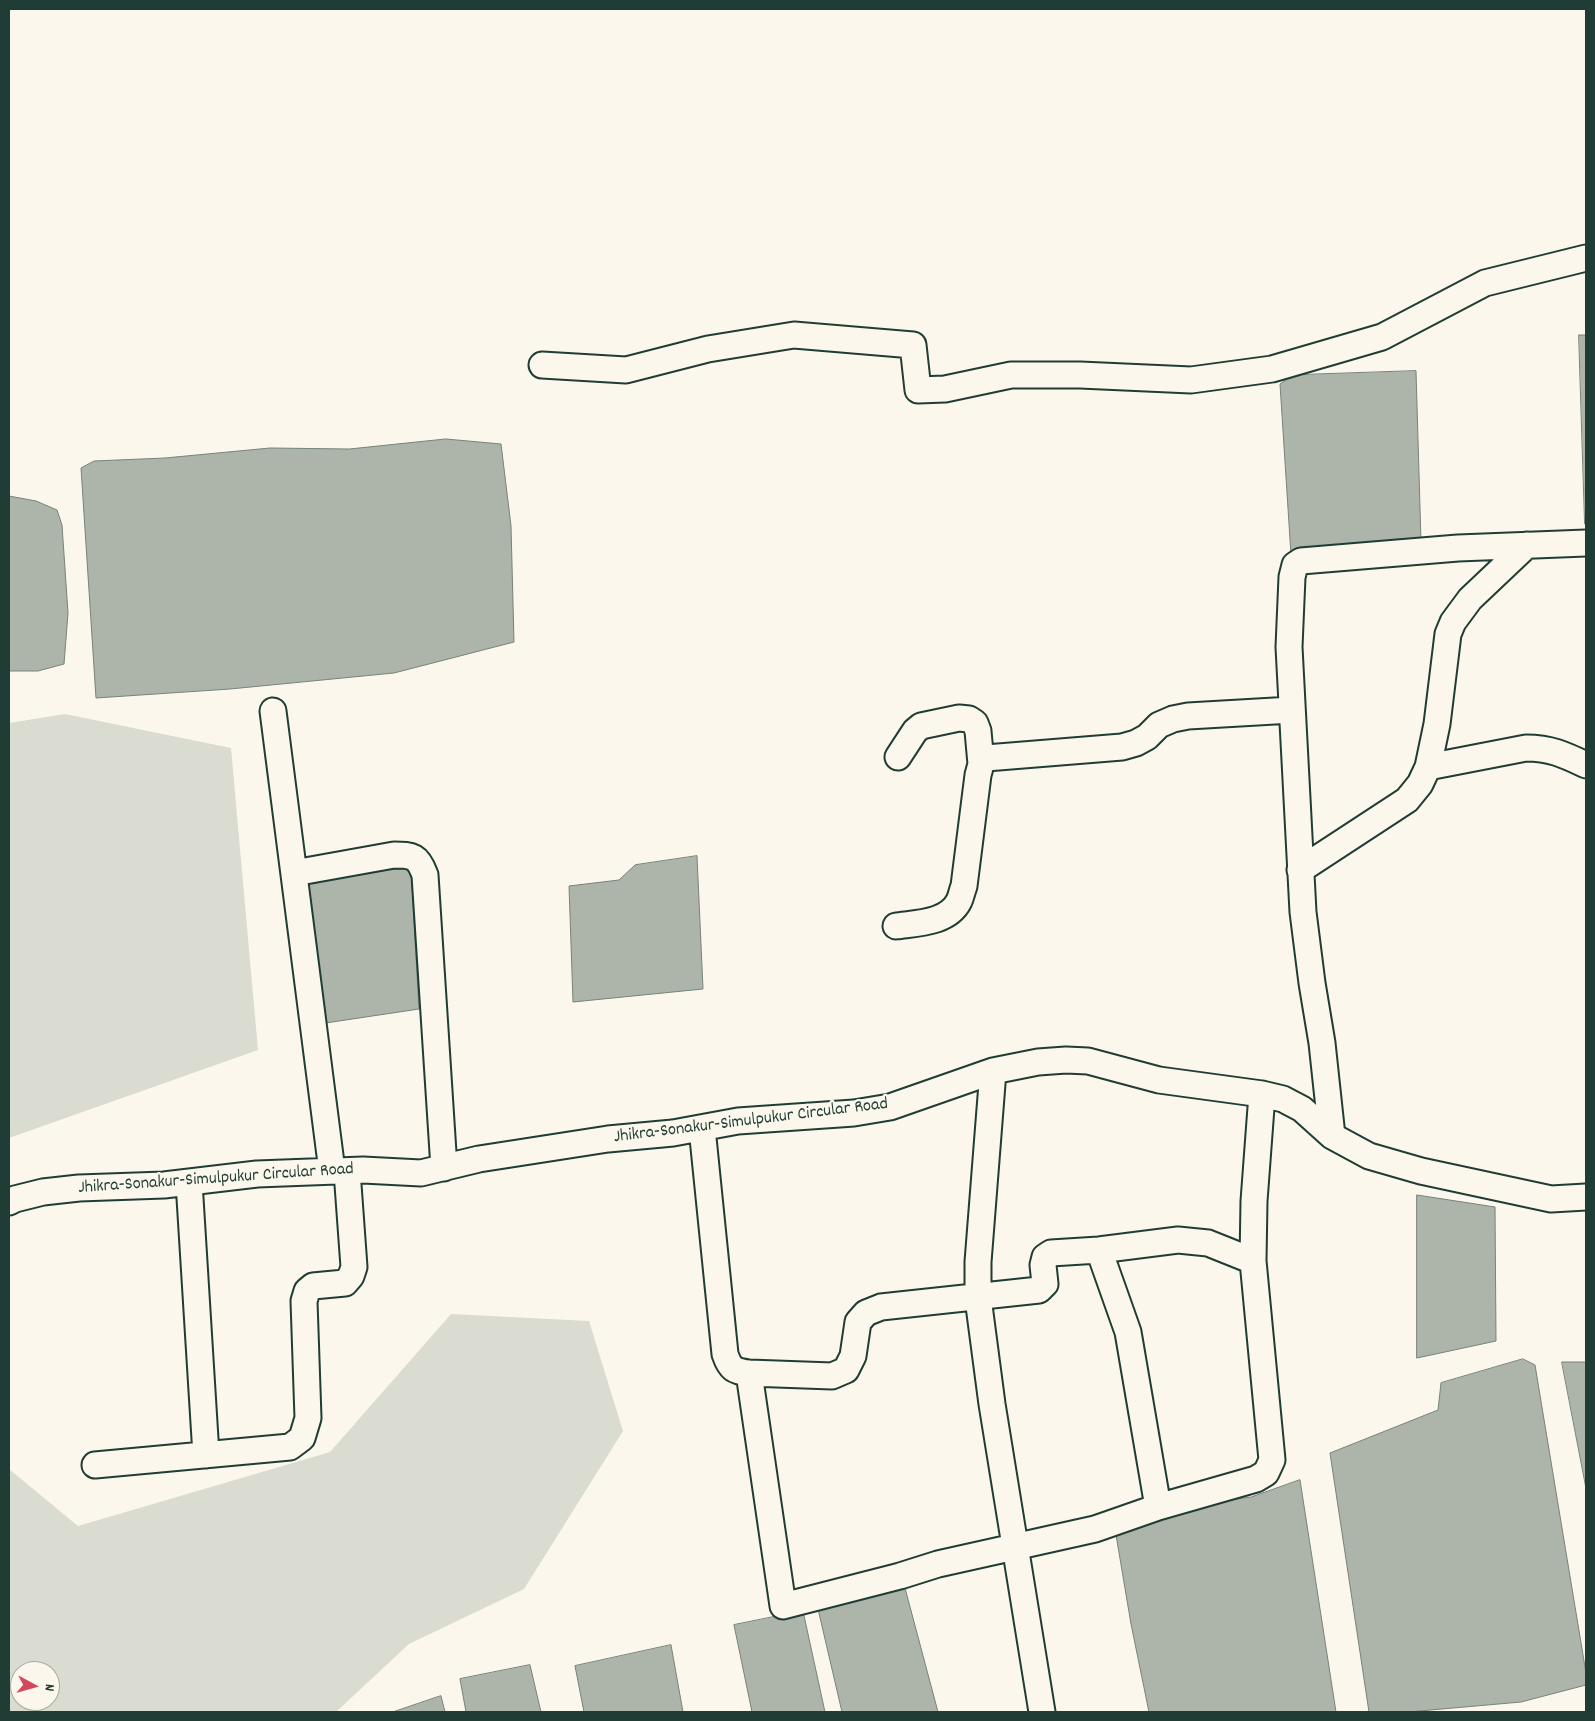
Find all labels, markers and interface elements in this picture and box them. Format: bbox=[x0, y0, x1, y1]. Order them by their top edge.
street label: Jhikra-Sonakur-Simulpukur Circular Road bbox=[613, 1094, 889, 1150]
street label: Jhikra-Sonakur-Simulpukur Circular Road bbox=[78, 1160, 354, 1200]
north arrow bbox=[10, 1661, 60, 1711]
text: N bbox=[39, 1683, 59, 1692]

